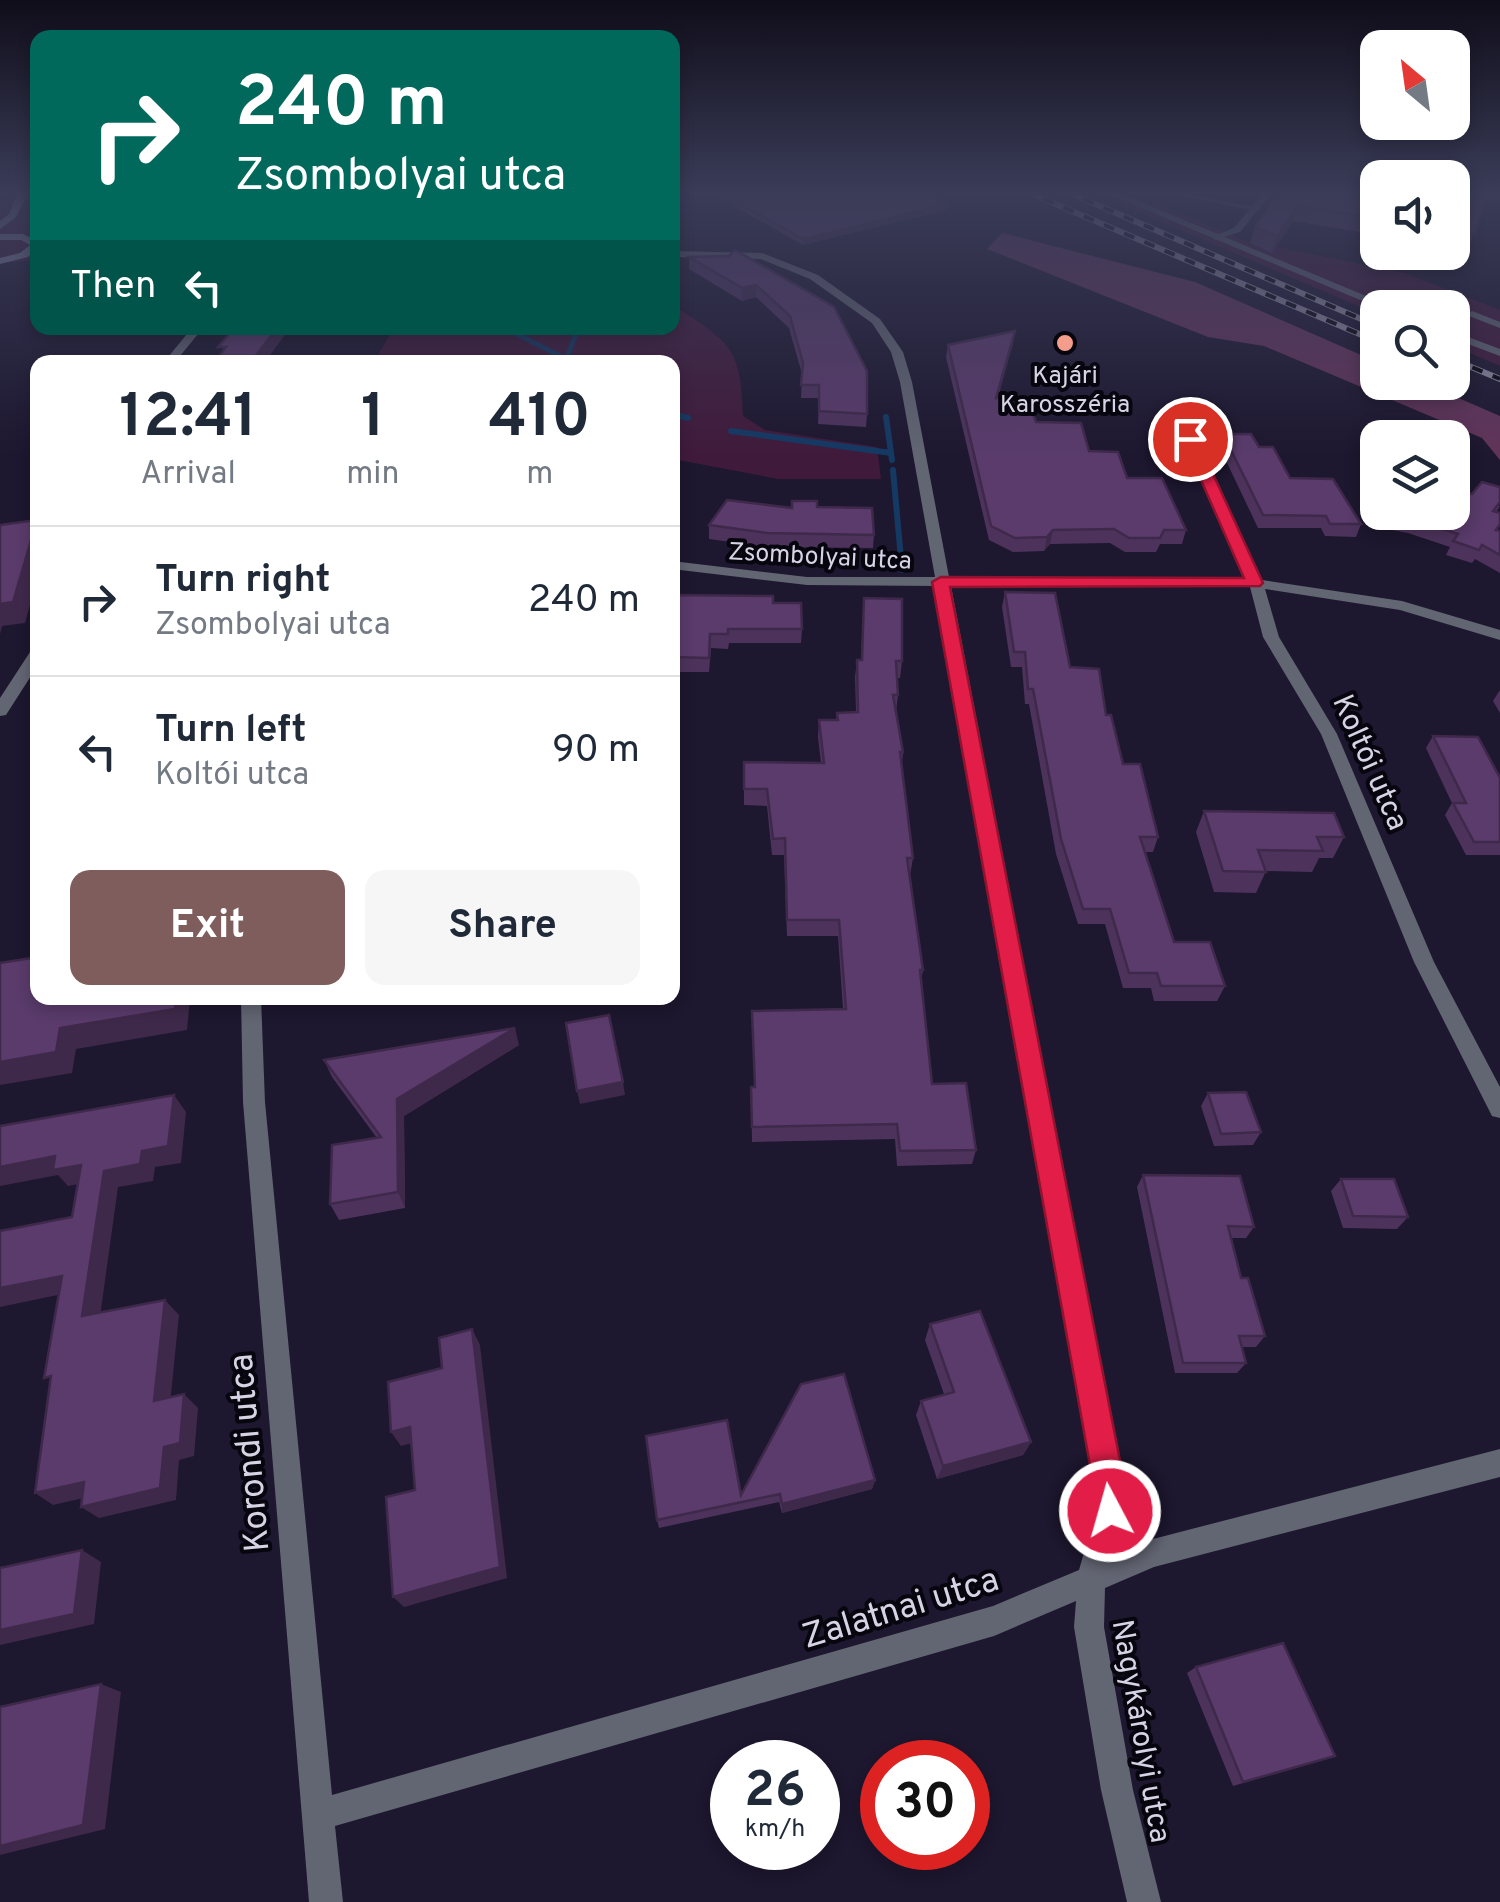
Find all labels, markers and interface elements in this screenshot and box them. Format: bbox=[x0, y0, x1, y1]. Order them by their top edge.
north arrow bbox=[1360, 30, 1470, 140]
map controls bbox=[1360, 30, 1470, 530]
text: 240 m bbox=[235, 62, 448, 151]
icon: right bbox=[70, 70, 200, 200]
text: Zsombolyai utca bbox=[235, 149, 566, 206]
button: sound bbox=[1360, 160, 1470, 270]
icon: left bbox=[176, 260, 231, 315]
text: Then bbox=[70, 263, 156, 312]
button: search bbox=[1360, 290, 1470, 400]
marker: Kajári Karosszéria bbox=[1054, 332, 1076, 354]
place label: Kajári Karosszéria bbox=[1000, 361, 1130, 422]
text: 12:41 bbox=[119, 382, 257, 458]
text: 1 bbox=[361, 382, 385, 458]
text: 410 bbox=[489, 382, 591, 458]
pin bbox=[1148, 397, 1233, 482]
icon: arrive bbox=[1163, 412, 1218, 467]
button: layers bbox=[1360, 420, 1470, 530]
text: Arrival bbox=[140, 455, 236, 495]
text: min bbox=[346, 455, 400, 495]
text: m bbox=[526, 455, 553, 495]
street label: Zsombolyai utca bbox=[727, 537, 913, 579]
text: Turn right bbox=[155, 557, 330, 606]
icon: right bbox=[70, 574, 125, 629]
text: 240 m bbox=[528, 577, 640, 626]
text: Zsombolyai utca bbox=[155, 606, 391, 646]
street label: Koltói utca bbox=[1322, 689, 1415, 837]
text: Turn left bbox=[155, 707, 307, 756]
icon: left bbox=[70, 724, 125, 779]
text: 90 m bbox=[552, 727, 640, 776]
text: Koltói utca bbox=[155, 756, 309, 796]
button: Exit bbox=[70, 870, 345, 985]
button: Share bbox=[365, 870, 640, 985]
street label: Korondi utca bbox=[220, 1352, 282, 1554]
position arrow bbox=[1058, 1459, 1162, 1563]
street label: Zalatnai utca bbox=[797, 1559, 1005, 1661]
street label: Nagykárolyi utca bbox=[1102, 1617, 1177, 1846]
speed limit sign: 30 bbox=[860, 1740, 990, 1870]
text: 26 bbox=[744, 1761, 806, 1824]
text: km/h bbox=[745, 1814, 805, 1846]

